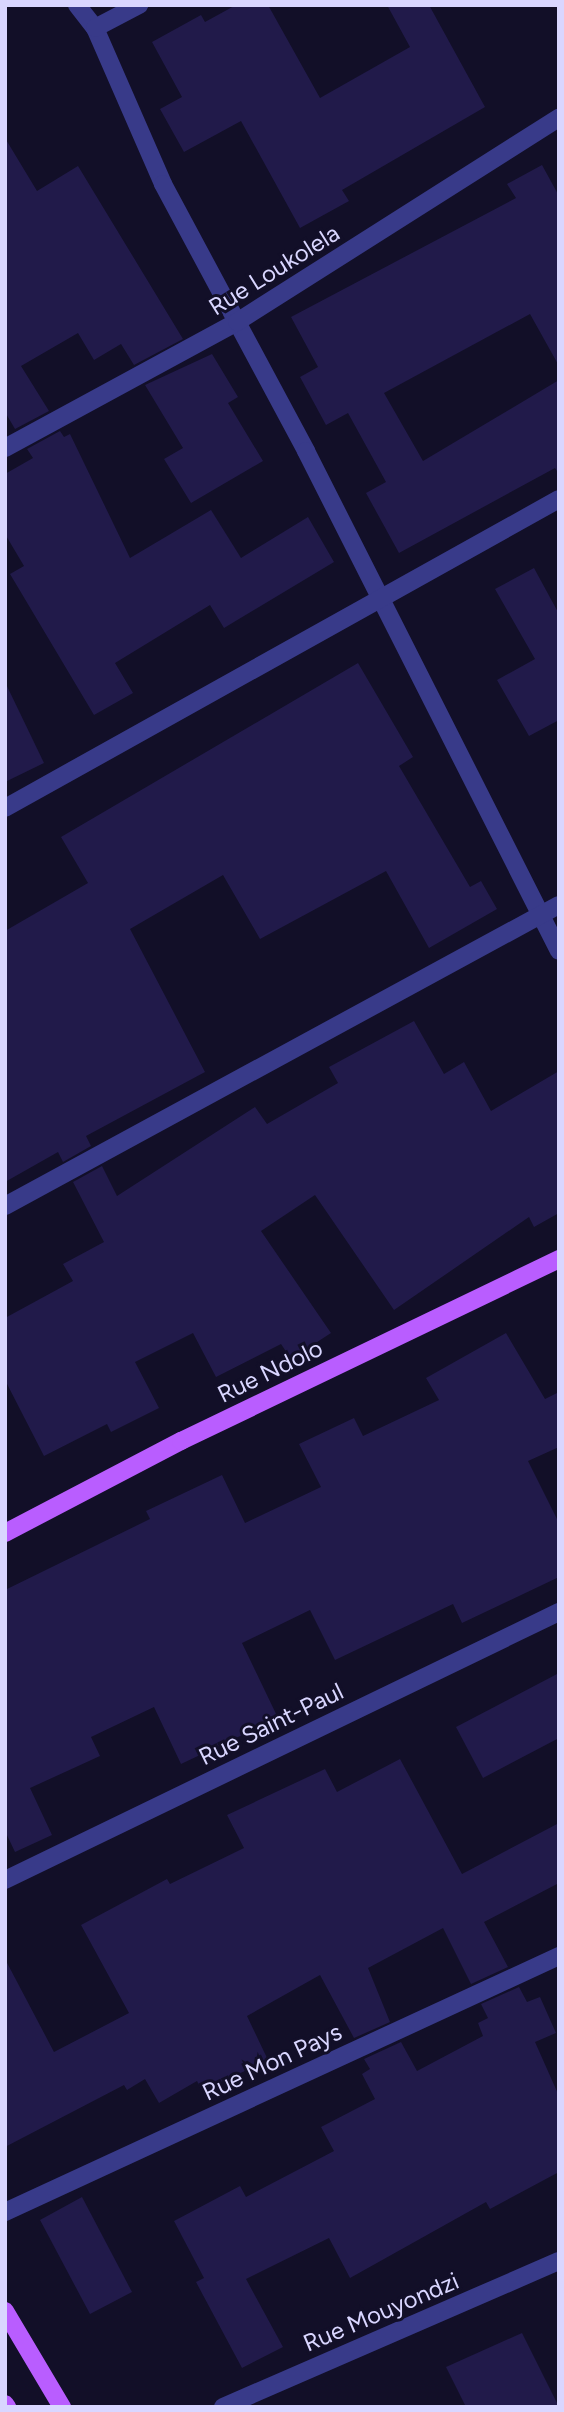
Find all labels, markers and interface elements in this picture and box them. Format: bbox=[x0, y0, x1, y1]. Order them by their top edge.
street label: Rue Loukolela bbox=[203, 218, 345, 322]
street label: Rue Ndolo bbox=[213, 1333, 327, 1409]
street label: Rue Saint-Paul bbox=[194, 1677, 348, 1771]
street label: Rue Mon Pays bbox=[198, 2017, 346, 2107]
street label: Rue Mouyondzi bbox=[299, 2266, 463, 2358]

